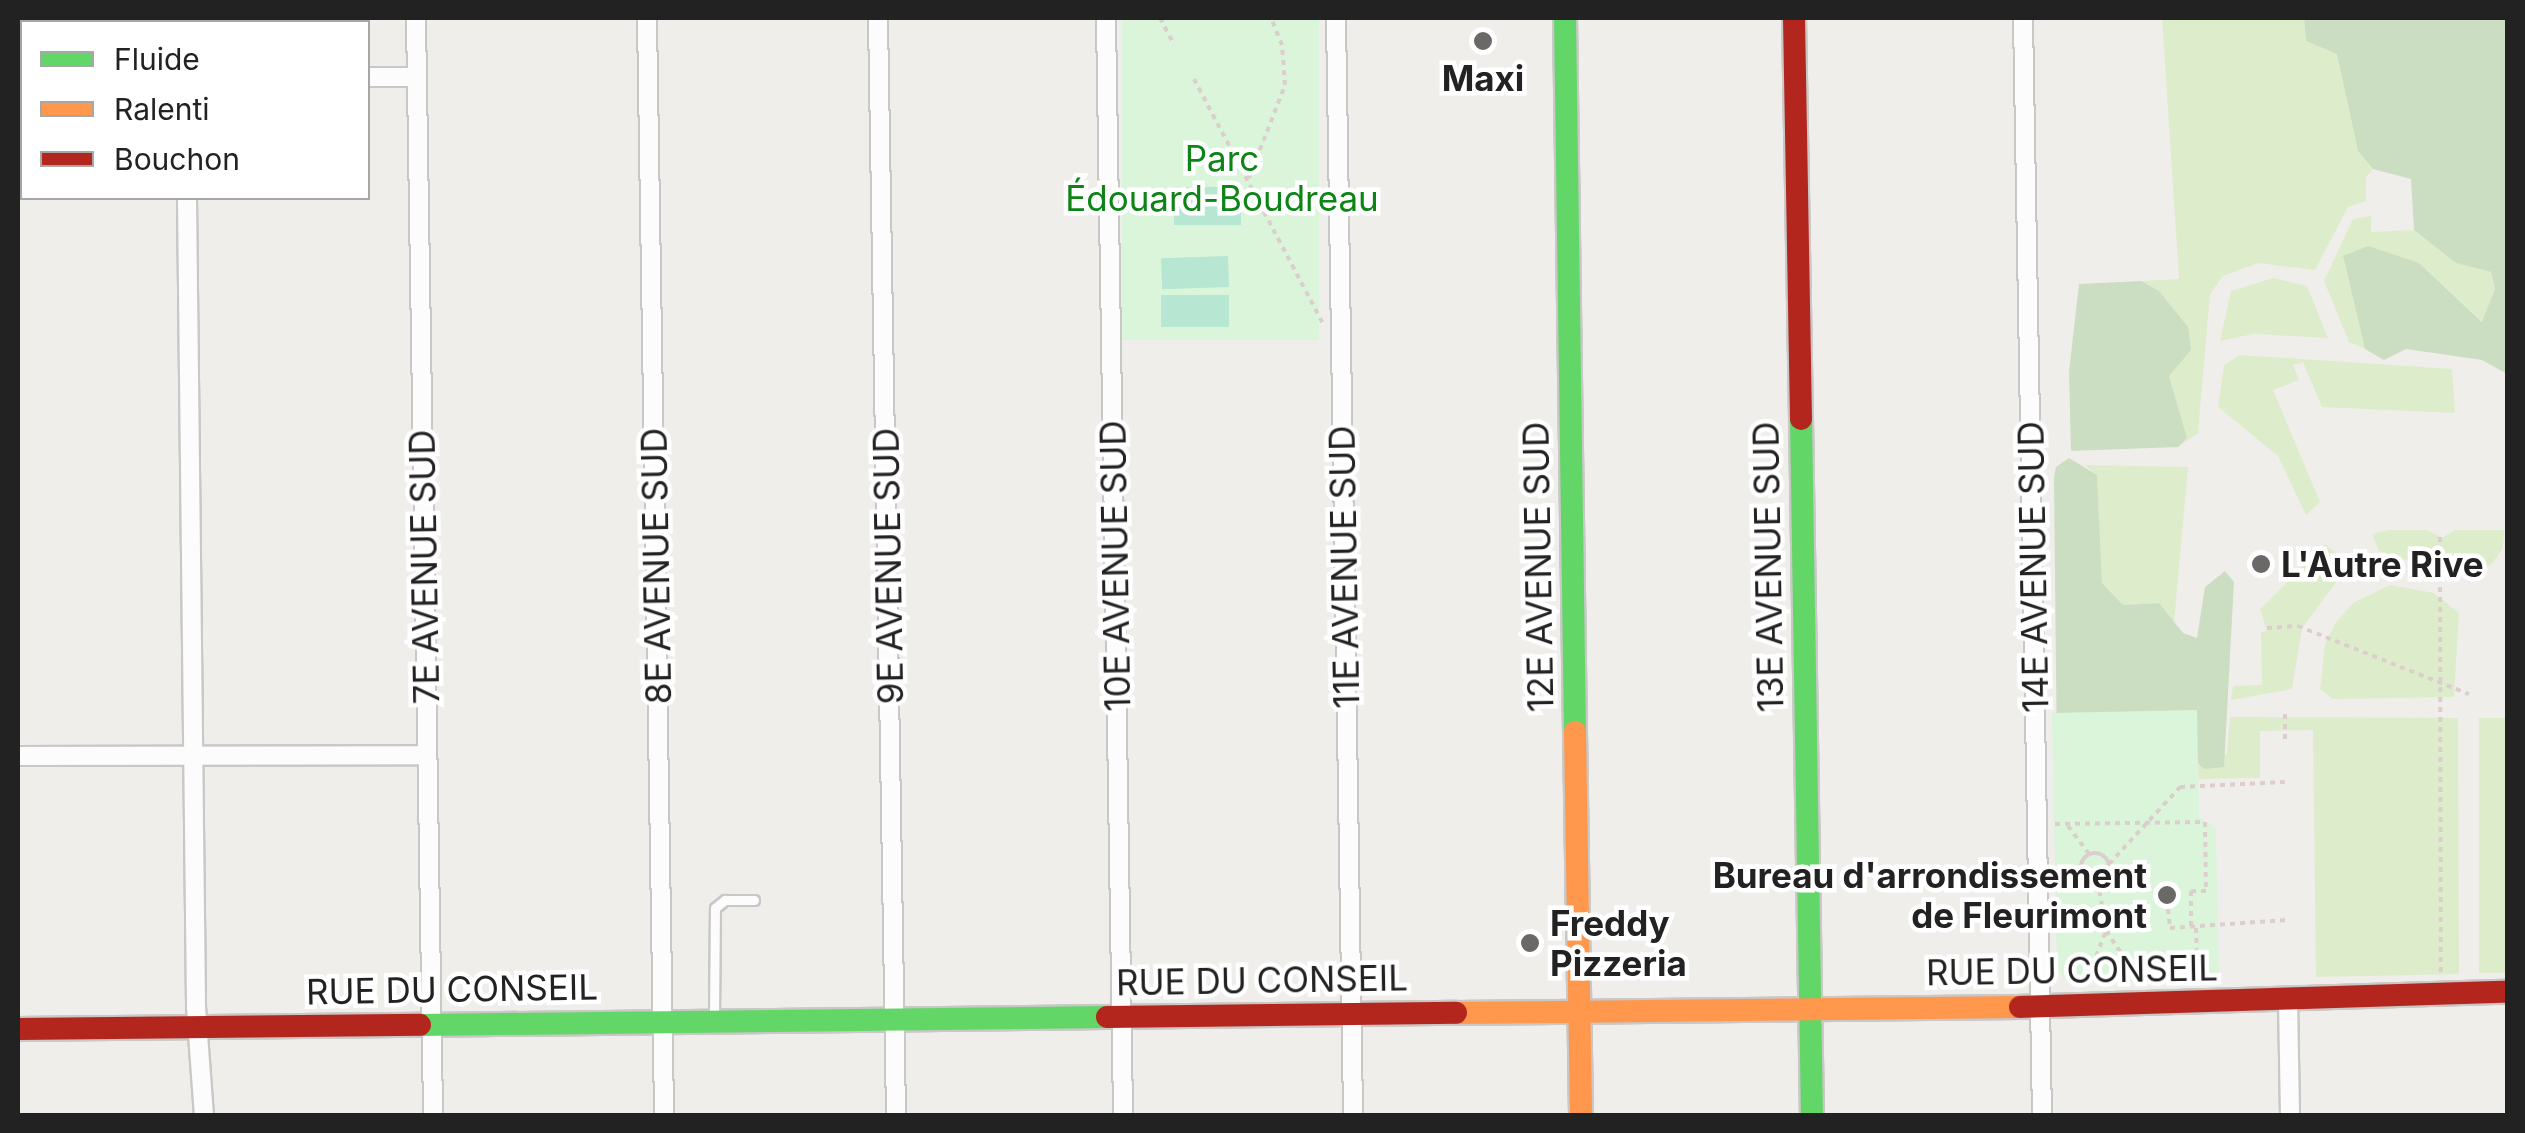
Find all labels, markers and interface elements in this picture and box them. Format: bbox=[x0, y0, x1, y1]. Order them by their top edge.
legend bbox=[20, 20, 370, 200]
marker: Maxi bbox=[1472, 30, 1494, 52]
text: Fluide bbox=[114, 41, 200, 77]
place label: Maxi bbox=[1442, 57, 1524, 99]
text: Ralenti bbox=[114, 91, 210, 127]
park label: Parc Édouard-Boudreau bbox=[1065, 137, 1379, 219]
text: Bouchon bbox=[114, 141, 240, 177]
street label: 10E AVENUE SUD bbox=[1091, 420, 1139, 712]
street label: 12E AVENUE SUD bbox=[1514, 421, 1562, 713]
street label: 13E AVENUE SUD bbox=[1744, 421, 1792, 713]
street label: 14E AVENUE SUD bbox=[2009, 421, 2057, 713]
street label: 11E AVENUE SUD bbox=[1321, 425, 1367, 709]
street label: 8E AVENUE SUD bbox=[633, 427, 679, 705]
street label: 9E AVENUE SUD bbox=[865, 427, 911, 705]
street label: 7E AVENUE SUD bbox=[401, 429, 447, 705]
place label: L'Autre Rive bbox=[2281, 543, 2484, 585]
marker: L'Autre Rive bbox=[2250, 553, 2272, 575]
place label: Bureau d'arrondissement de Fleurimont bbox=[1713, 854, 2147, 936]
marker: Bureau d'arrondissement de Fleurimont bbox=[2156, 884, 2178, 906]
place label: Freddy Pizzeria bbox=[1550, 902, 1687, 984]
marker: Freddy Pizzeria bbox=[1519, 932, 1541, 954]
street label: RUE DU CONSEIL bbox=[1926, 946, 2218, 994]
street label: RUE DU CONSEIL bbox=[1116, 956, 1408, 1004]
street label: RUE DU CONSEIL bbox=[306, 965, 598, 1013]

